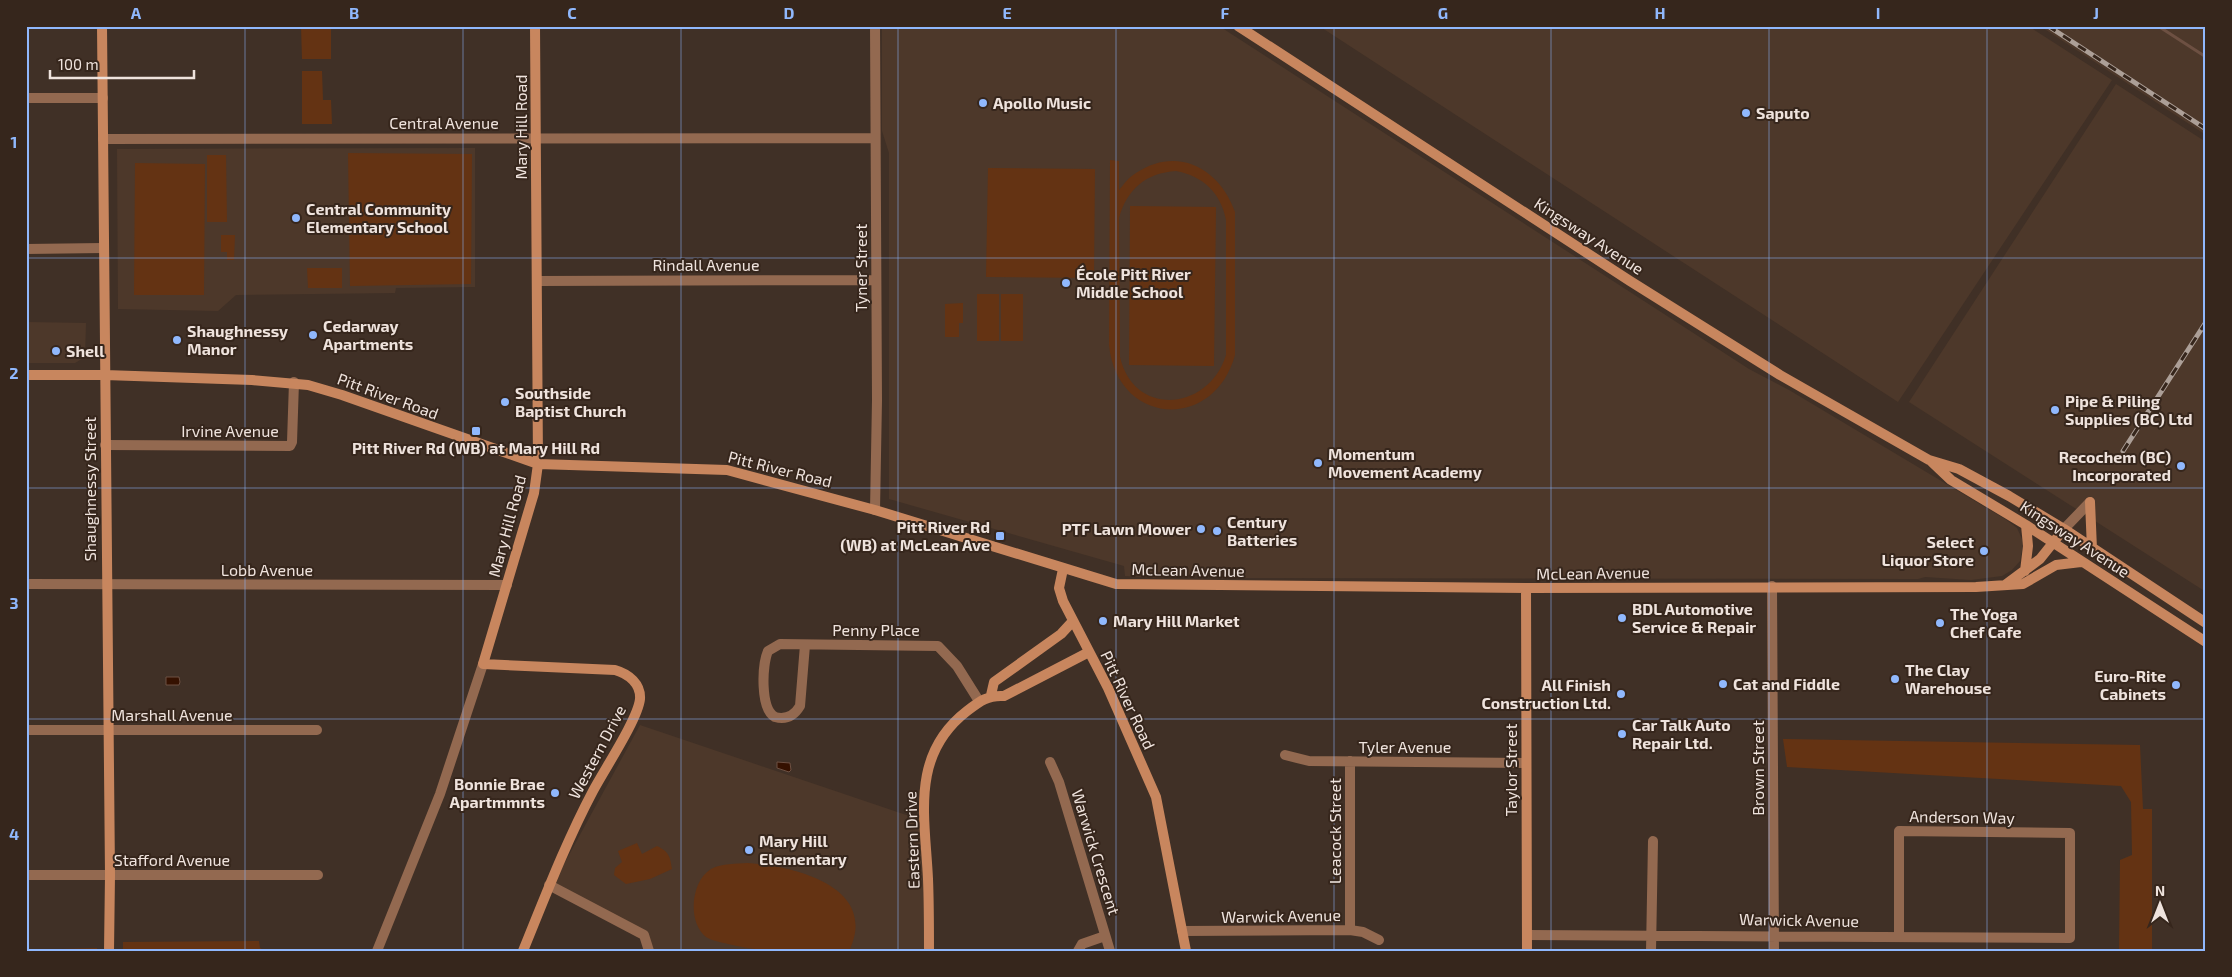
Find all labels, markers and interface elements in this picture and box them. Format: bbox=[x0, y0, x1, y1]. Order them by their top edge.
text: A bbox=[131, 3, 142, 22]
text: B bbox=[349, 3, 359, 22]
text: C bbox=[567, 3, 577, 22]
text: D bbox=[784, 3, 795, 22]
text: E bbox=[1002, 3, 1012, 22]
text: F bbox=[1221, 3, 1230, 22]
text: G bbox=[1438, 3, 1448, 22]
text: H bbox=[1654, 3, 1666, 22]
text: I bbox=[1876, 3, 1880, 22]
text: J bbox=[2093, 3, 2099, 22]
scale bar bbox=[50, 48, 194, 80]
text: 100 m bbox=[58, 55, 99, 73]
street label: Mary Hill Road bbox=[511, 74, 530, 180]
place label: Apollo Music bbox=[993, 93, 1091, 112]
marker: Apollo Music bbox=[977, 97, 989, 109]
place label: Saputo bbox=[1756, 103, 1810, 122]
marker: Saputo bbox=[1740, 107, 1752, 119]
street label: Central Avenue bbox=[389, 113, 499, 132]
text: 1 bbox=[11, 132, 17, 151]
street label: Kingsway Avenue bbox=[1531, 193, 1648, 278]
place label: Central Community Elementary School bbox=[306, 199, 451, 237]
marker: Central Community Elementary School bbox=[290, 212, 302, 224]
street label: Tyner Street bbox=[851, 224, 870, 312]
street label: Rindall Avenue bbox=[652, 255, 760, 274]
place label: École Pitt River Middle School bbox=[1076, 264, 1191, 301]
marker: École Pitt River Middle School bbox=[1060, 277, 1072, 289]
place label: Cedarway Apartments bbox=[323, 316, 413, 353]
place label: Shaughnessy Manor bbox=[187, 321, 288, 358]
marker: Cedarway Apartments bbox=[307, 329, 319, 341]
marker: Shaughnessy Manor bbox=[171, 334, 183, 346]
place label: Shell bbox=[66, 341, 105, 360]
marker: Shell bbox=[50, 345, 62, 357]
text: 2 bbox=[9, 363, 19, 382]
street label: Pitt River Road bbox=[335, 368, 441, 423]
place label: Southside Baptist Church bbox=[515, 383, 626, 420]
place label: Pipe & Piling Supplies (BC) Ltd bbox=[2065, 391, 2193, 428]
marker: Southside Baptist Church bbox=[499, 396, 511, 408]
marker: Pipe & Piling Supplies (BC) Ltd bbox=[2049, 404, 2061, 416]
street label: Shaughnessy Street bbox=[80, 417, 99, 561]
street label: Irvine Avenue bbox=[181, 421, 279, 440]
marker: Pitt River Rd (WB) at Mary Hill Rd bbox=[470, 425, 482, 437]
place label: Pitt River Rd (WB) at Mary Hill Rd bbox=[352, 438, 600, 458]
place label: Momentum Movement Academy bbox=[1328, 444, 1482, 482]
street label: Pitt River Road bbox=[726, 446, 834, 491]
place label: Recochem (BC) Incorporated bbox=[2059, 447, 2171, 484]
marker: Momentum Movement Academy bbox=[1312, 457, 1324, 469]
marker: Recochem (BC) Incorporated bbox=[2175, 460, 2187, 472]
street label: Mary Hill Road bbox=[484, 473, 529, 579]
street label: Kingsway Avenue bbox=[2017, 496, 2134, 581]
place label: Century Batteries bbox=[1227, 512, 1297, 549]
place label: Pitt River Rd (WB) at McLean Ave bbox=[840, 517, 990, 554]
place label: PTF Lawn Mower bbox=[1062, 519, 1191, 538]
marker: PTF Lawn Mower bbox=[1195, 523, 1207, 535]
marker: Century Batteries bbox=[1211, 525, 1223, 537]
marker: Pitt River Rd (WB) at McLean Ave bbox=[994, 530, 1006, 542]
place label: Select Liquor Store bbox=[1882, 532, 1974, 569]
marker: Select Liquor Store bbox=[1978, 545, 1990, 557]
street label: McLean Avenue bbox=[1131, 559, 1245, 580]
street label: Lobb Avenue bbox=[221, 560, 313, 579]
street label: McLean Avenue bbox=[1536, 562, 1650, 583]
text: 3 bbox=[9, 593, 19, 612]
place label: BDL Automotive Service & Repair bbox=[1632, 599, 1756, 636]
place label: The Yoga Chef Cafe bbox=[1950, 604, 2022, 641]
place label: Mary Hill Market bbox=[1113, 611, 1240, 631]
marker: BDL Automotive Service & Repair bbox=[1616, 612, 1628, 624]
marker: Mary Hill Market bbox=[1097, 615, 1109, 627]
marker: The Yoga Chef Cafe bbox=[1934, 617, 1946, 629]
street label: Penny Place bbox=[832, 620, 920, 639]
street label: Pitt River Road bbox=[1097, 648, 1160, 752]
place label: The Clay Warehouse bbox=[1905, 660, 1991, 697]
place label: Euro-Rite Cabinets bbox=[2094, 666, 2166, 703]
marker: The Clay Warehouse bbox=[1889, 673, 1901, 685]
place label: Cat and Fiddle bbox=[1733, 674, 1840, 693]
place label: All Finish Construction Ltd. bbox=[1481, 675, 1611, 712]
marker: Cat and Fiddle bbox=[1717, 678, 1729, 690]
marker: Euro-Rite Cabinets bbox=[2170, 679, 2182, 691]
marker: All Finish Construction Ltd. bbox=[1615, 688, 1627, 700]
street label: Western Drive bbox=[564, 702, 629, 802]
street label: Marshall Avenue bbox=[111, 705, 233, 724]
place label: Car Talk Auto Repair Ltd. bbox=[1632, 715, 1731, 752]
street label: Brown Street bbox=[1748, 720, 1767, 816]
street label: Taylor Street bbox=[1501, 724, 1520, 817]
marker: Car Talk Auto Repair Ltd. bbox=[1616, 728, 1628, 740]
street label: Tyler Avenue bbox=[1359, 737, 1451, 756]
place label: Bonnie Brae Apartmmnts bbox=[450, 774, 545, 811]
street label: Leacock Street bbox=[1325, 778, 1344, 884]
marker: Bonnie Brae Apartmmnts bbox=[549, 787, 561, 799]
street label: Warwick Crescent bbox=[1068, 787, 1125, 917]
street label: Eastern Drive bbox=[900, 791, 923, 889]
street label: Anderson Way bbox=[1909, 806, 2015, 827]
text: 4 bbox=[9, 824, 19, 843]
place label: Mary Hill Elementary bbox=[759, 831, 847, 869]
marker: Mary Hill Elementary bbox=[743, 844, 755, 856]
street label: Stafford Avenue bbox=[114, 850, 230, 869]
north arrow bbox=[2134, 880, 2184, 930]
text: N bbox=[2155, 882, 2165, 899]
street label: Warwick Avenue bbox=[1221, 905, 1341, 926]
street label: Warwick Avenue bbox=[1739, 909, 1859, 930]

